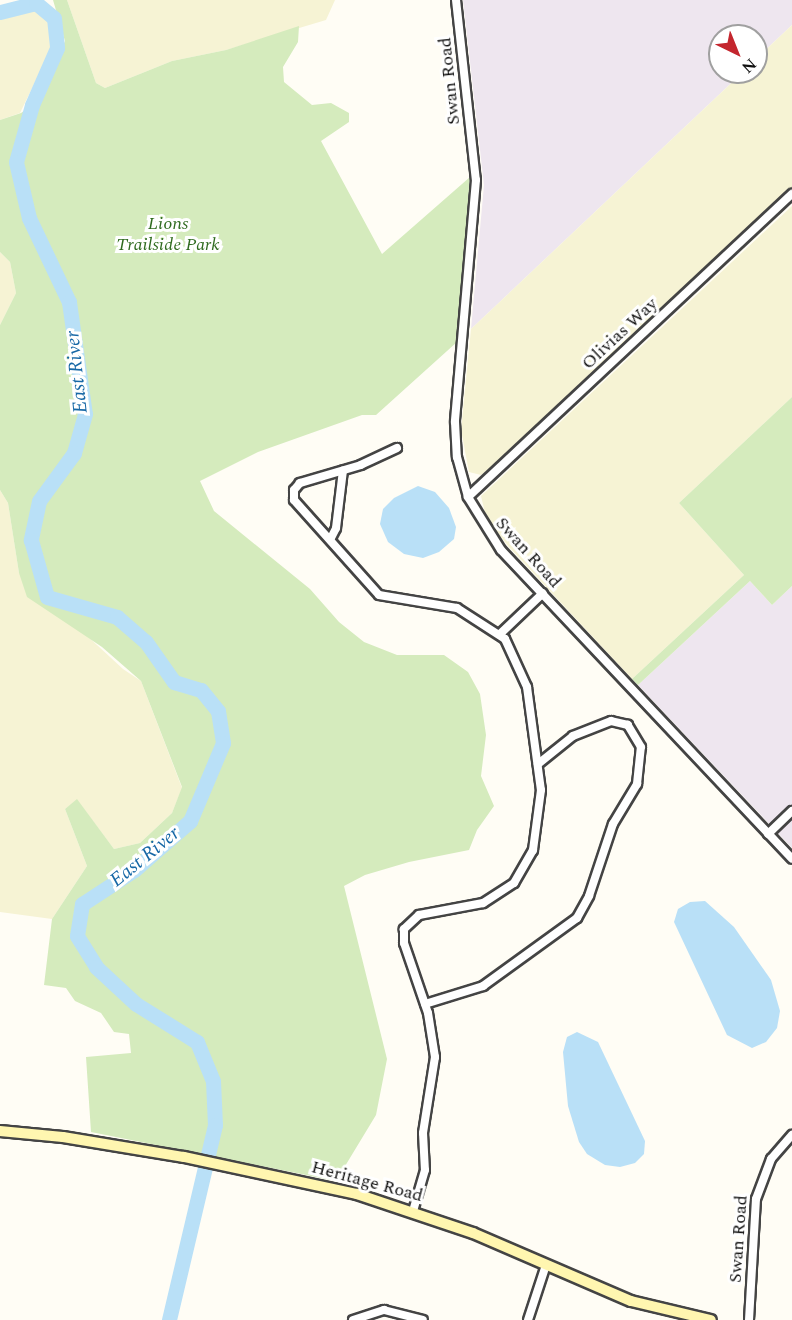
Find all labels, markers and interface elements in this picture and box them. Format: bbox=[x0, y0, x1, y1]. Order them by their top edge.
north arrow bbox=[708, 24, 768, 84]
street label: Swan Road bbox=[435, 36, 465, 126]
text: N bbox=[736, 52, 762, 79]
park label: Lions Trailside Park bbox=[116, 214, 220, 256]
street label: Olivias Way bbox=[578, 294, 662, 374]
water label: East River bbox=[61, 329, 93, 415]
street label: Swan Road bbox=[491, 513, 565, 593]
water label: East River bbox=[105, 822, 185, 892]
street label: Heritage Road bbox=[309, 1157, 425, 1207]
street label: Swan Road bbox=[725, 1194, 753, 1284]

